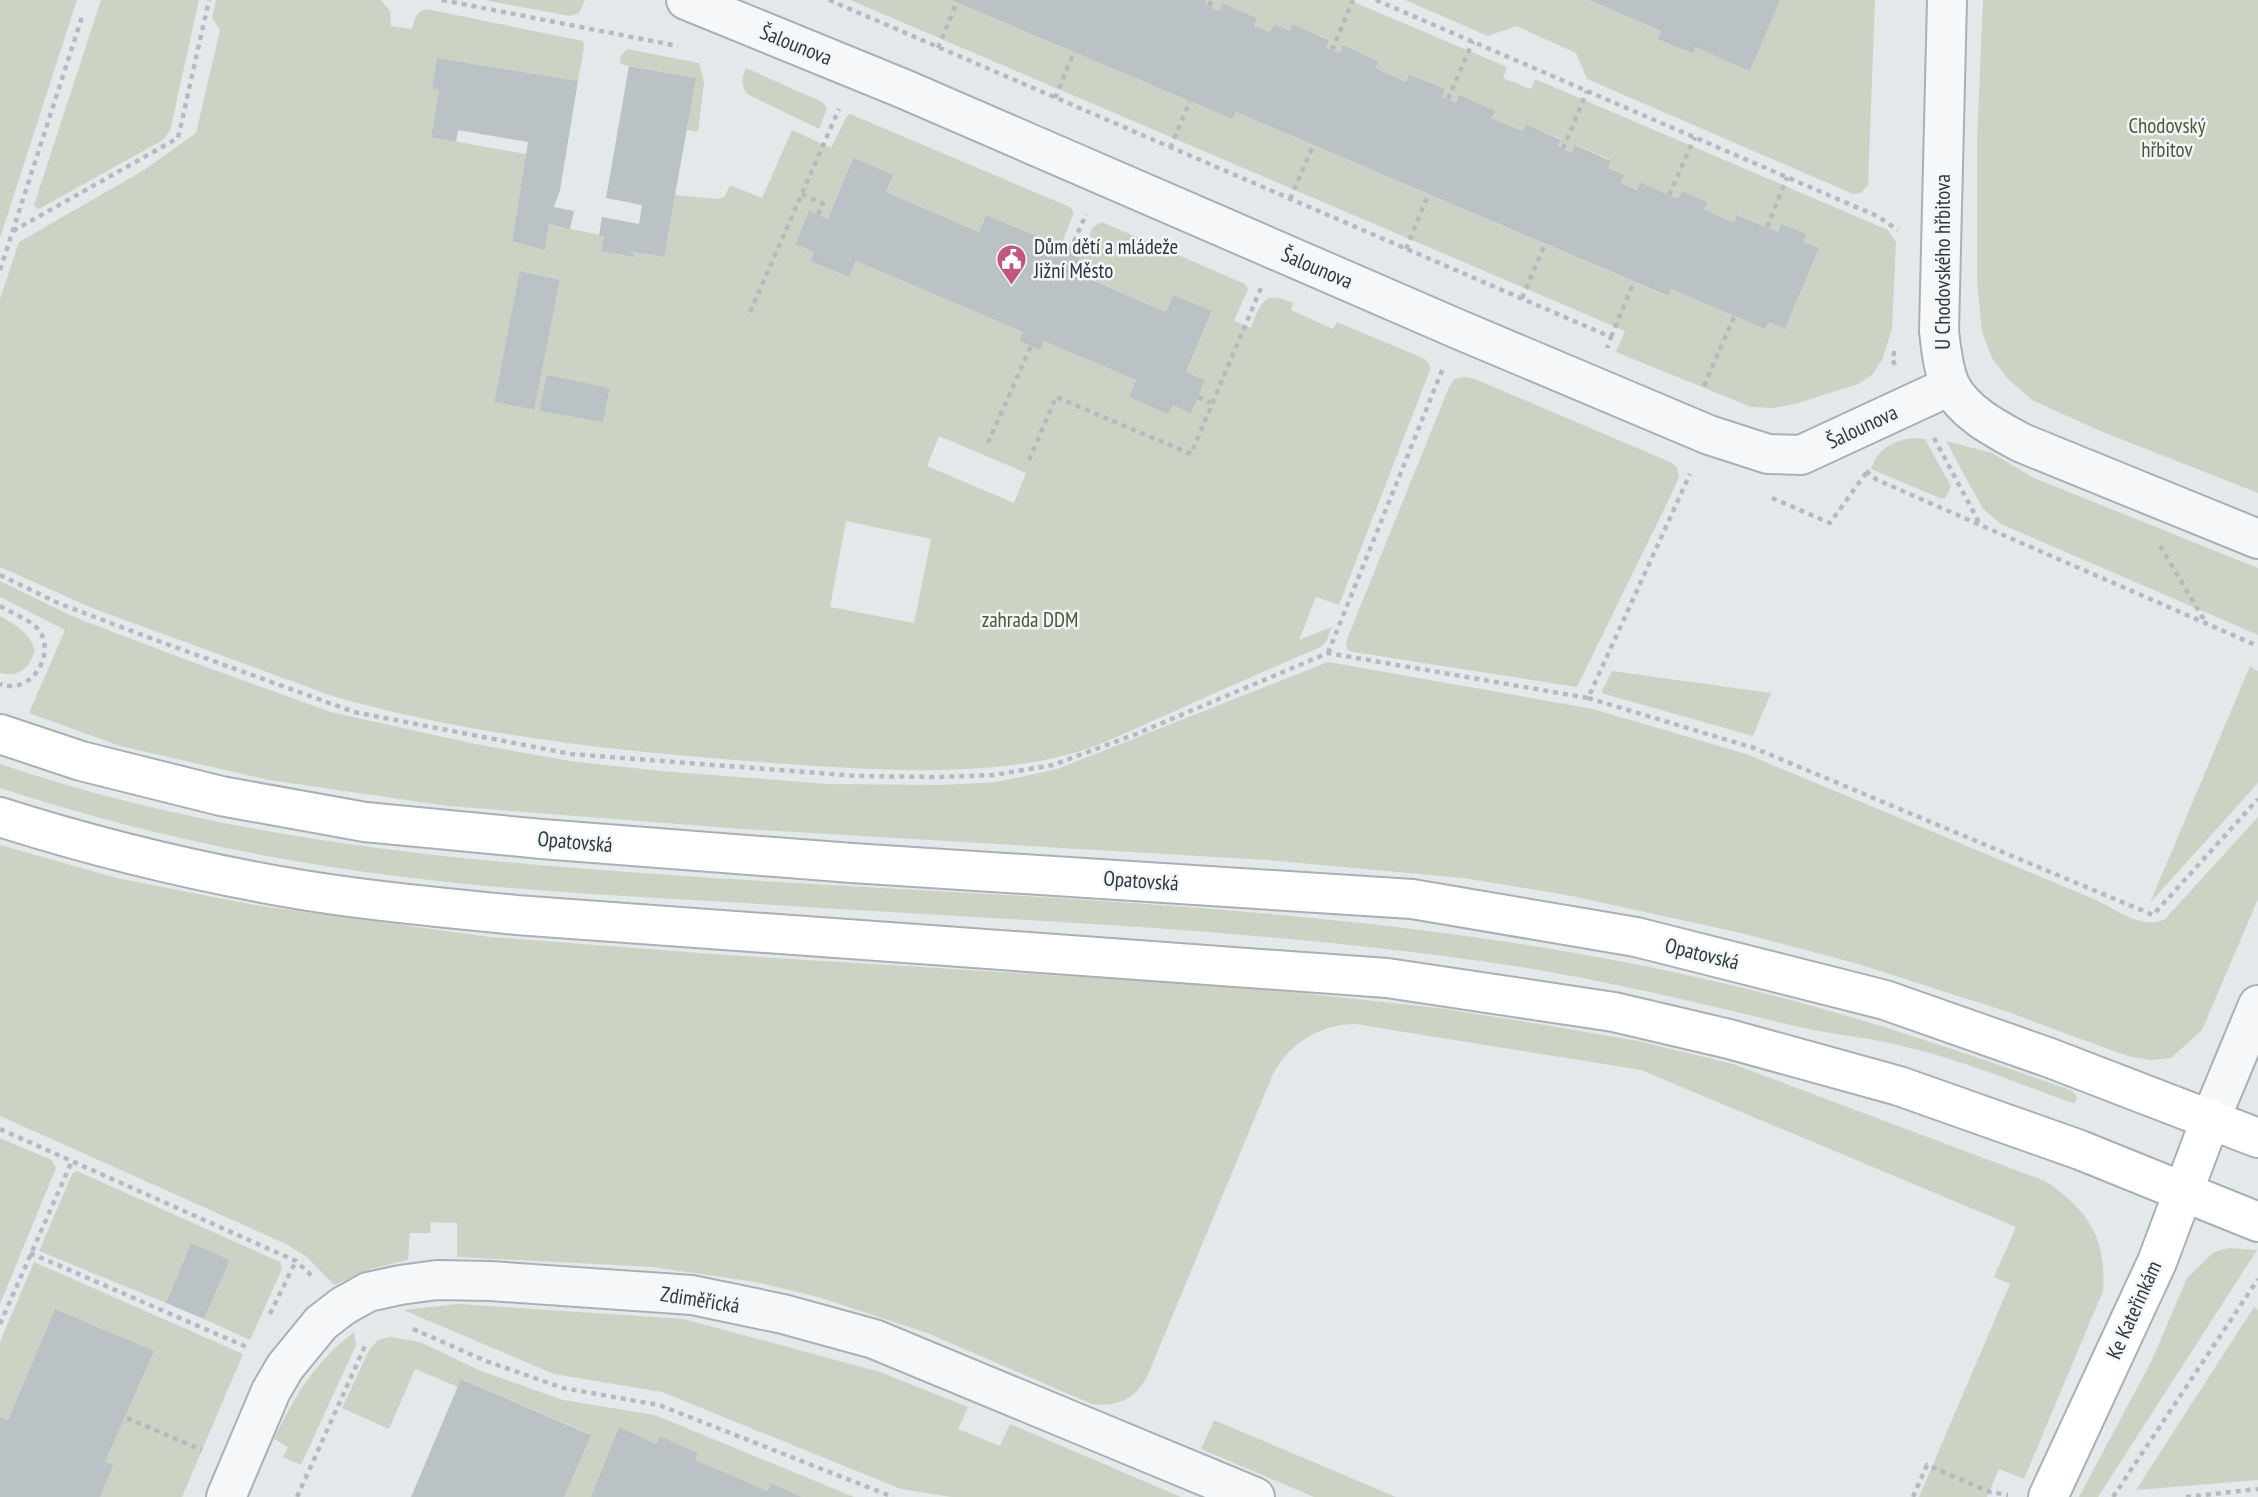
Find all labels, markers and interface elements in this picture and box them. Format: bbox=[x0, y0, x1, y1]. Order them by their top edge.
street label: Šalounova bbox=[756, 18, 836, 71]
park label: Chodovský hřbitov bbox=[2128, 112, 2206, 163]
street label: U Chodovského hřbitova bbox=[1929, 174, 1956, 350]
place label: Dům dětí a mládeže Jižní Město bbox=[1033, 233, 1178, 284]
street label: Šalounova bbox=[1277, 240, 1357, 295]
public building icon: Dům dětí a mládeže Jižní Město bbox=[994, 242, 1028, 286]
street label: Šalounova bbox=[1822, 398, 1902, 455]
park label: zahrada DDM bbox=[982, 606, 1078, 633]
street label: Opatovská bbox=[536, 825, 614, 858]
street label: Opatovská bbox=[1103, 864, 1180, 897]
street label: Opatovská bbox=[1662, 931, 1742, 976]
street label: Ke Kateřinkám bbox=[2100, 1256, 2167, 1363]
street label: Zdiměřická bbox=[659, 1280, 741, 1319]

